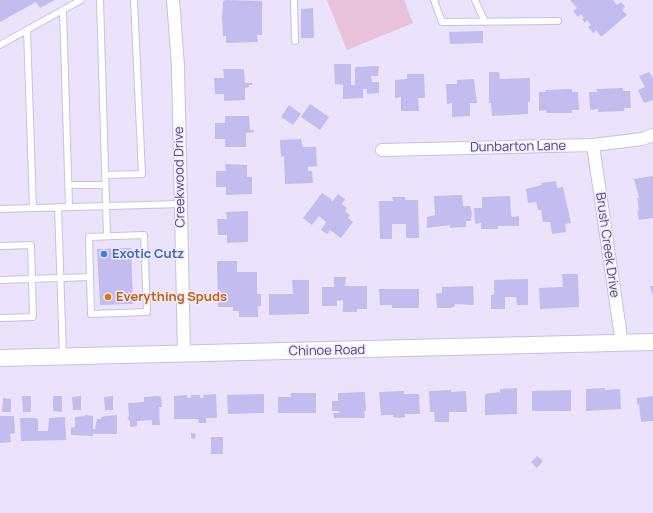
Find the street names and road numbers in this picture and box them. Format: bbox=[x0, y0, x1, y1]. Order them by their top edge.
street label: Creekwood Drive bbox=[171, 126, 189, 228]
street label: Dunbarton Lane bbox=[470, 138, 566, 156]
street label: Brush Creek Drive bbox=[592, 191, 622, 299]
street label: Chinoe Road bbox=[289, 343, 365, 359]

